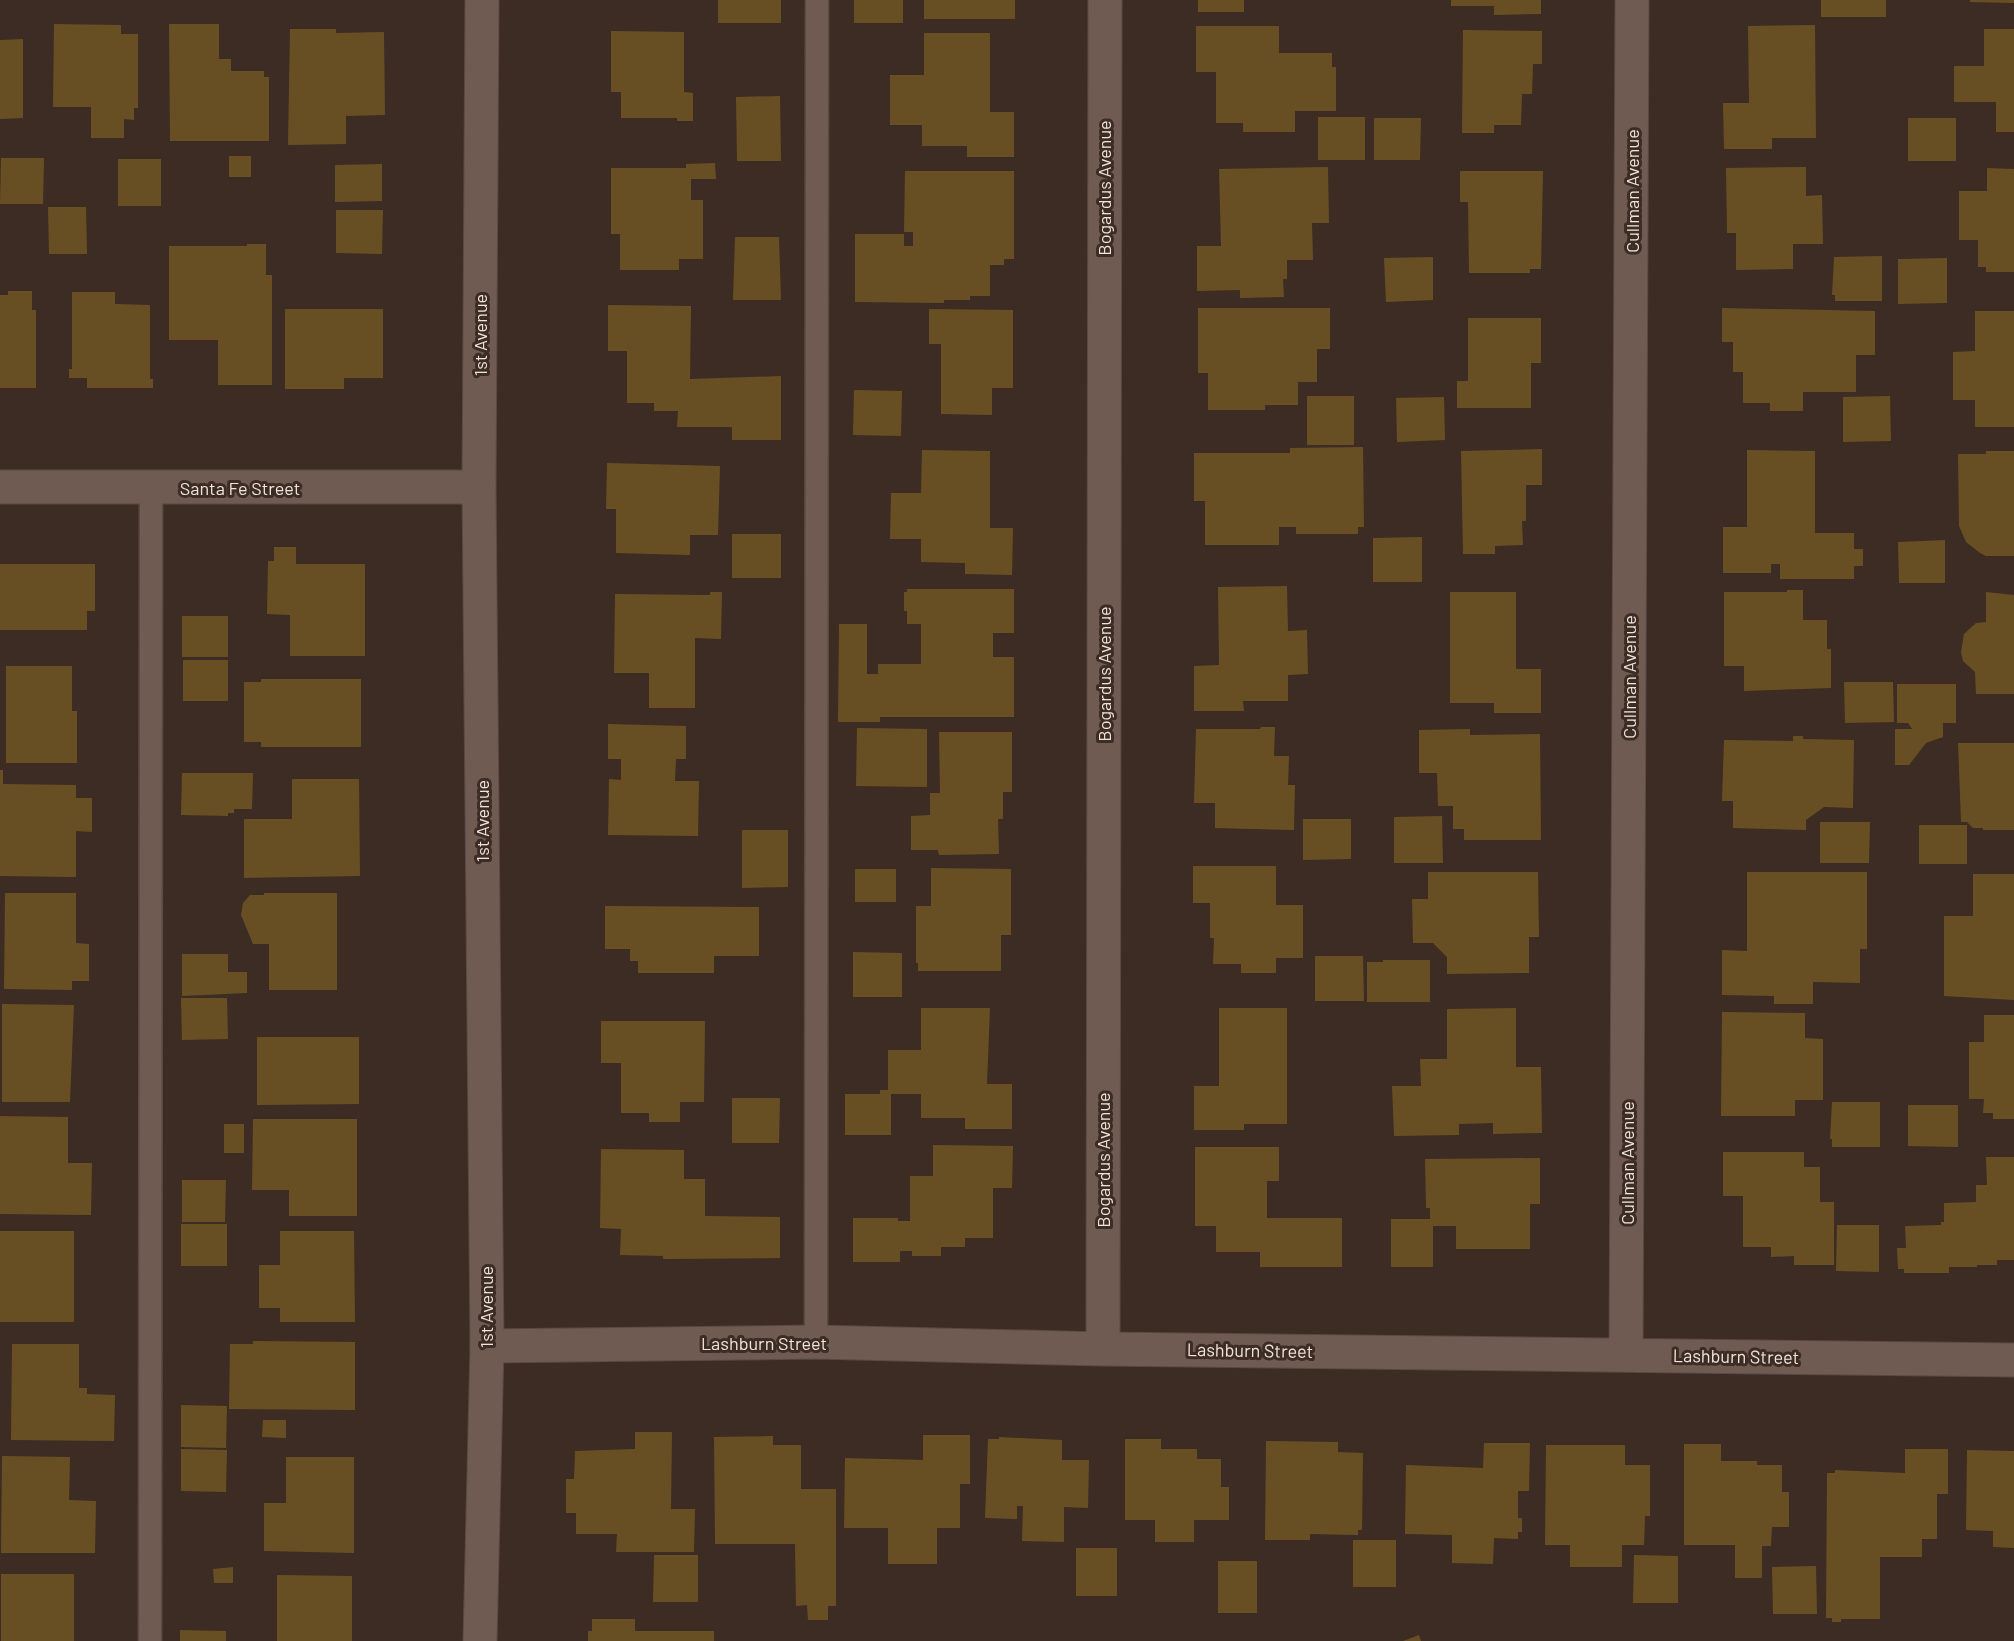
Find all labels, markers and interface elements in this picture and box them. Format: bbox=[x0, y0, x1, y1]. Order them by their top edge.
street label: Bogardus Avenue bbox=[1093, 120, 1115, 256]
street label: Cullman Avenue bbox=[1621, 129, 1643, 253]
street label: 1st Avenue bbox=[469, 294, 491, 376]
street label: Santa Fe Street bbox=[180, 477, 300, 499]
street label: Bogardus Avenue bbox=[1093, 606, 1115, 742]
street label: Cullman Avenue bbox=[1618, 615, 1640, 739]
street label: 1st Avenue bbox=[471, 780, 493, 862]
street label: Bogardus Avenue bbox=[1092, 1092, 1114, 1228]
street label: Cullman Avenue bbox=[1616, 1101, 1638, 1225]
street label: 1st Avenue bbox=[475, 1266, 497, 1348]
street label: Lashburn Street bbox=[701, 1332, 827, 1354]
street label: Lashburn Street bbox=[1187, 1338, 1313, 1362]
street label: Lashburn Street bbox=[1673, 1344, 1799, 1368]

